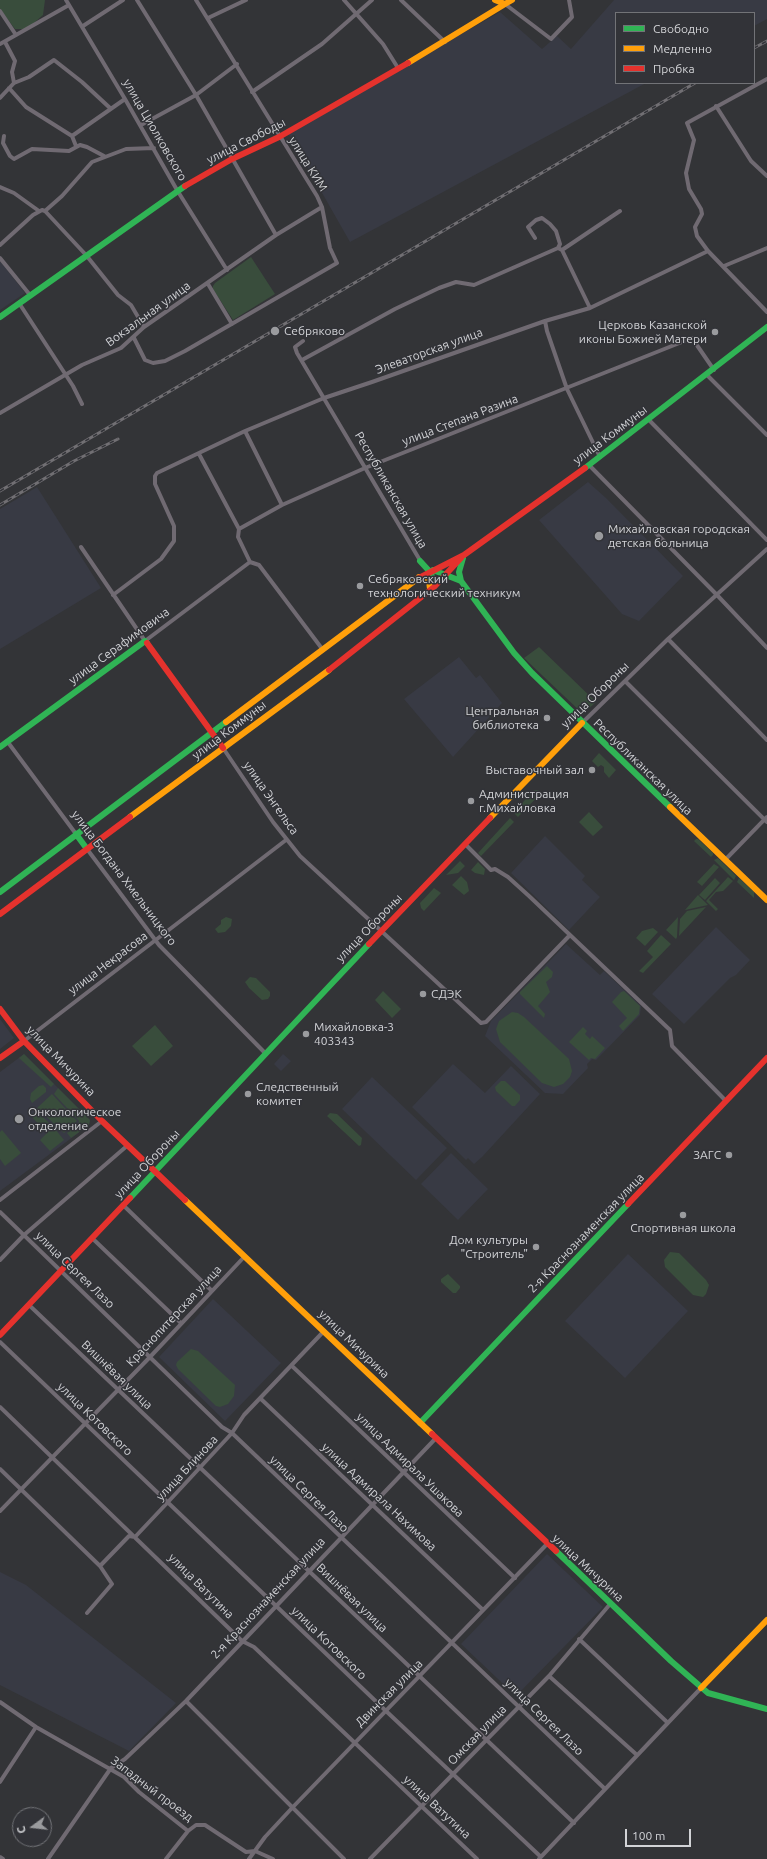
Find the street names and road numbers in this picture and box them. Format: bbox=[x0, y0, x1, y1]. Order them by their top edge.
street label: улица Циолковского bbox=[120, 77, 190, 183]
street label: улица Свободы bbox=[204, 115, 288, 167]
street label: улица КИМ bbox=[285, 134, 331, 194]
street label: Вокзальная улица bbox=[103, 278, 193, 350]
street label: Элеваторская улица bbox=[373, 325, 485, 377]
street label: улица Степана Разина bbox=[400, 391, 520, 449]
street label: улица Коммуны bbox=[570, 402, 650, 468]
street label: Республиканская улица bbox=[352, 429, 430, 551]
street label: улица Серафимовича bbox=[66, 605, 172, 687]
street label: улица Обороны bbox=[558, 659, 632, 731]
street label: улица Коммуны bbox=[189, 697, 269, 763]
street label: Республиканская улица bbox=[590, 716, 696, 818]
street label: улица Энгельса bbox=[240, 758, 302, 838]
street label: улица Богдана Хмельницкого bbox=[68, 808, 180, 948]
street label: улица Обороны bbox=[333, 891, 405, 965]
street label: улица Некрасова bbox=[66, 929, 150, 997]
street label: улица Мичурина bbox=[24, 1023, 98, 1099]
street label: улица Обороны bbox=[111, 1127, 183, 1201]
street label: 2-я Краснознаменская улица bbox=[525, 1170, 647, 1296]
street label: улица Сергея Лазо bbox=[32, 1229, 118, 1311]
street label: Краснопитерская улица bbox=[123, 1262, 225, 1370]
street label: улица Мичурина bbox=[316, 1307, 392, 1381]
street label: Вишнёвая улица bbox=[79, 1338, 155, 1412]
street label: улица Котовского bbox=[54, 1379, 136, 1459]
street label: улица Адмирала Ушакова bbox=[353, 1410, 467, 1520]
street label: улица Блинова bbox=[153, 1432, 221, 1504]
street label: улица Адмирала Нахимова bbox=[319, 1440, 439, 1554]
street label: улица Сергея Лазо bbox=[266, 1453, 352, 1535]
street label: улица Мичурина bbox=[549, 1531, 627, 1605]
street label: 2-я Краснознаменская улица bbox=[208, 1534, 328, 1662]
street label: улица Ватутина bbox=[165, 1550, 237, 1622]
street label: Вишнёвая улица bbox=[314, 1561, 390, 1635]
street label: улица Котовского bbox=[288, 1603, 370, 1683]
street label: Двинская улица bbox=[352, 1656, 426, 1730]
street label: улица Сергея Лазо bbox=[501, 1676, 587, 1758]
street label: Омская улица bbox=[445, 1702, 509, 1768]
street label: Западный проезд bbox=[108, 1753, 196, 1825]
street label: улица Ватутина bbox=[400, 1772, 474, 1842]

